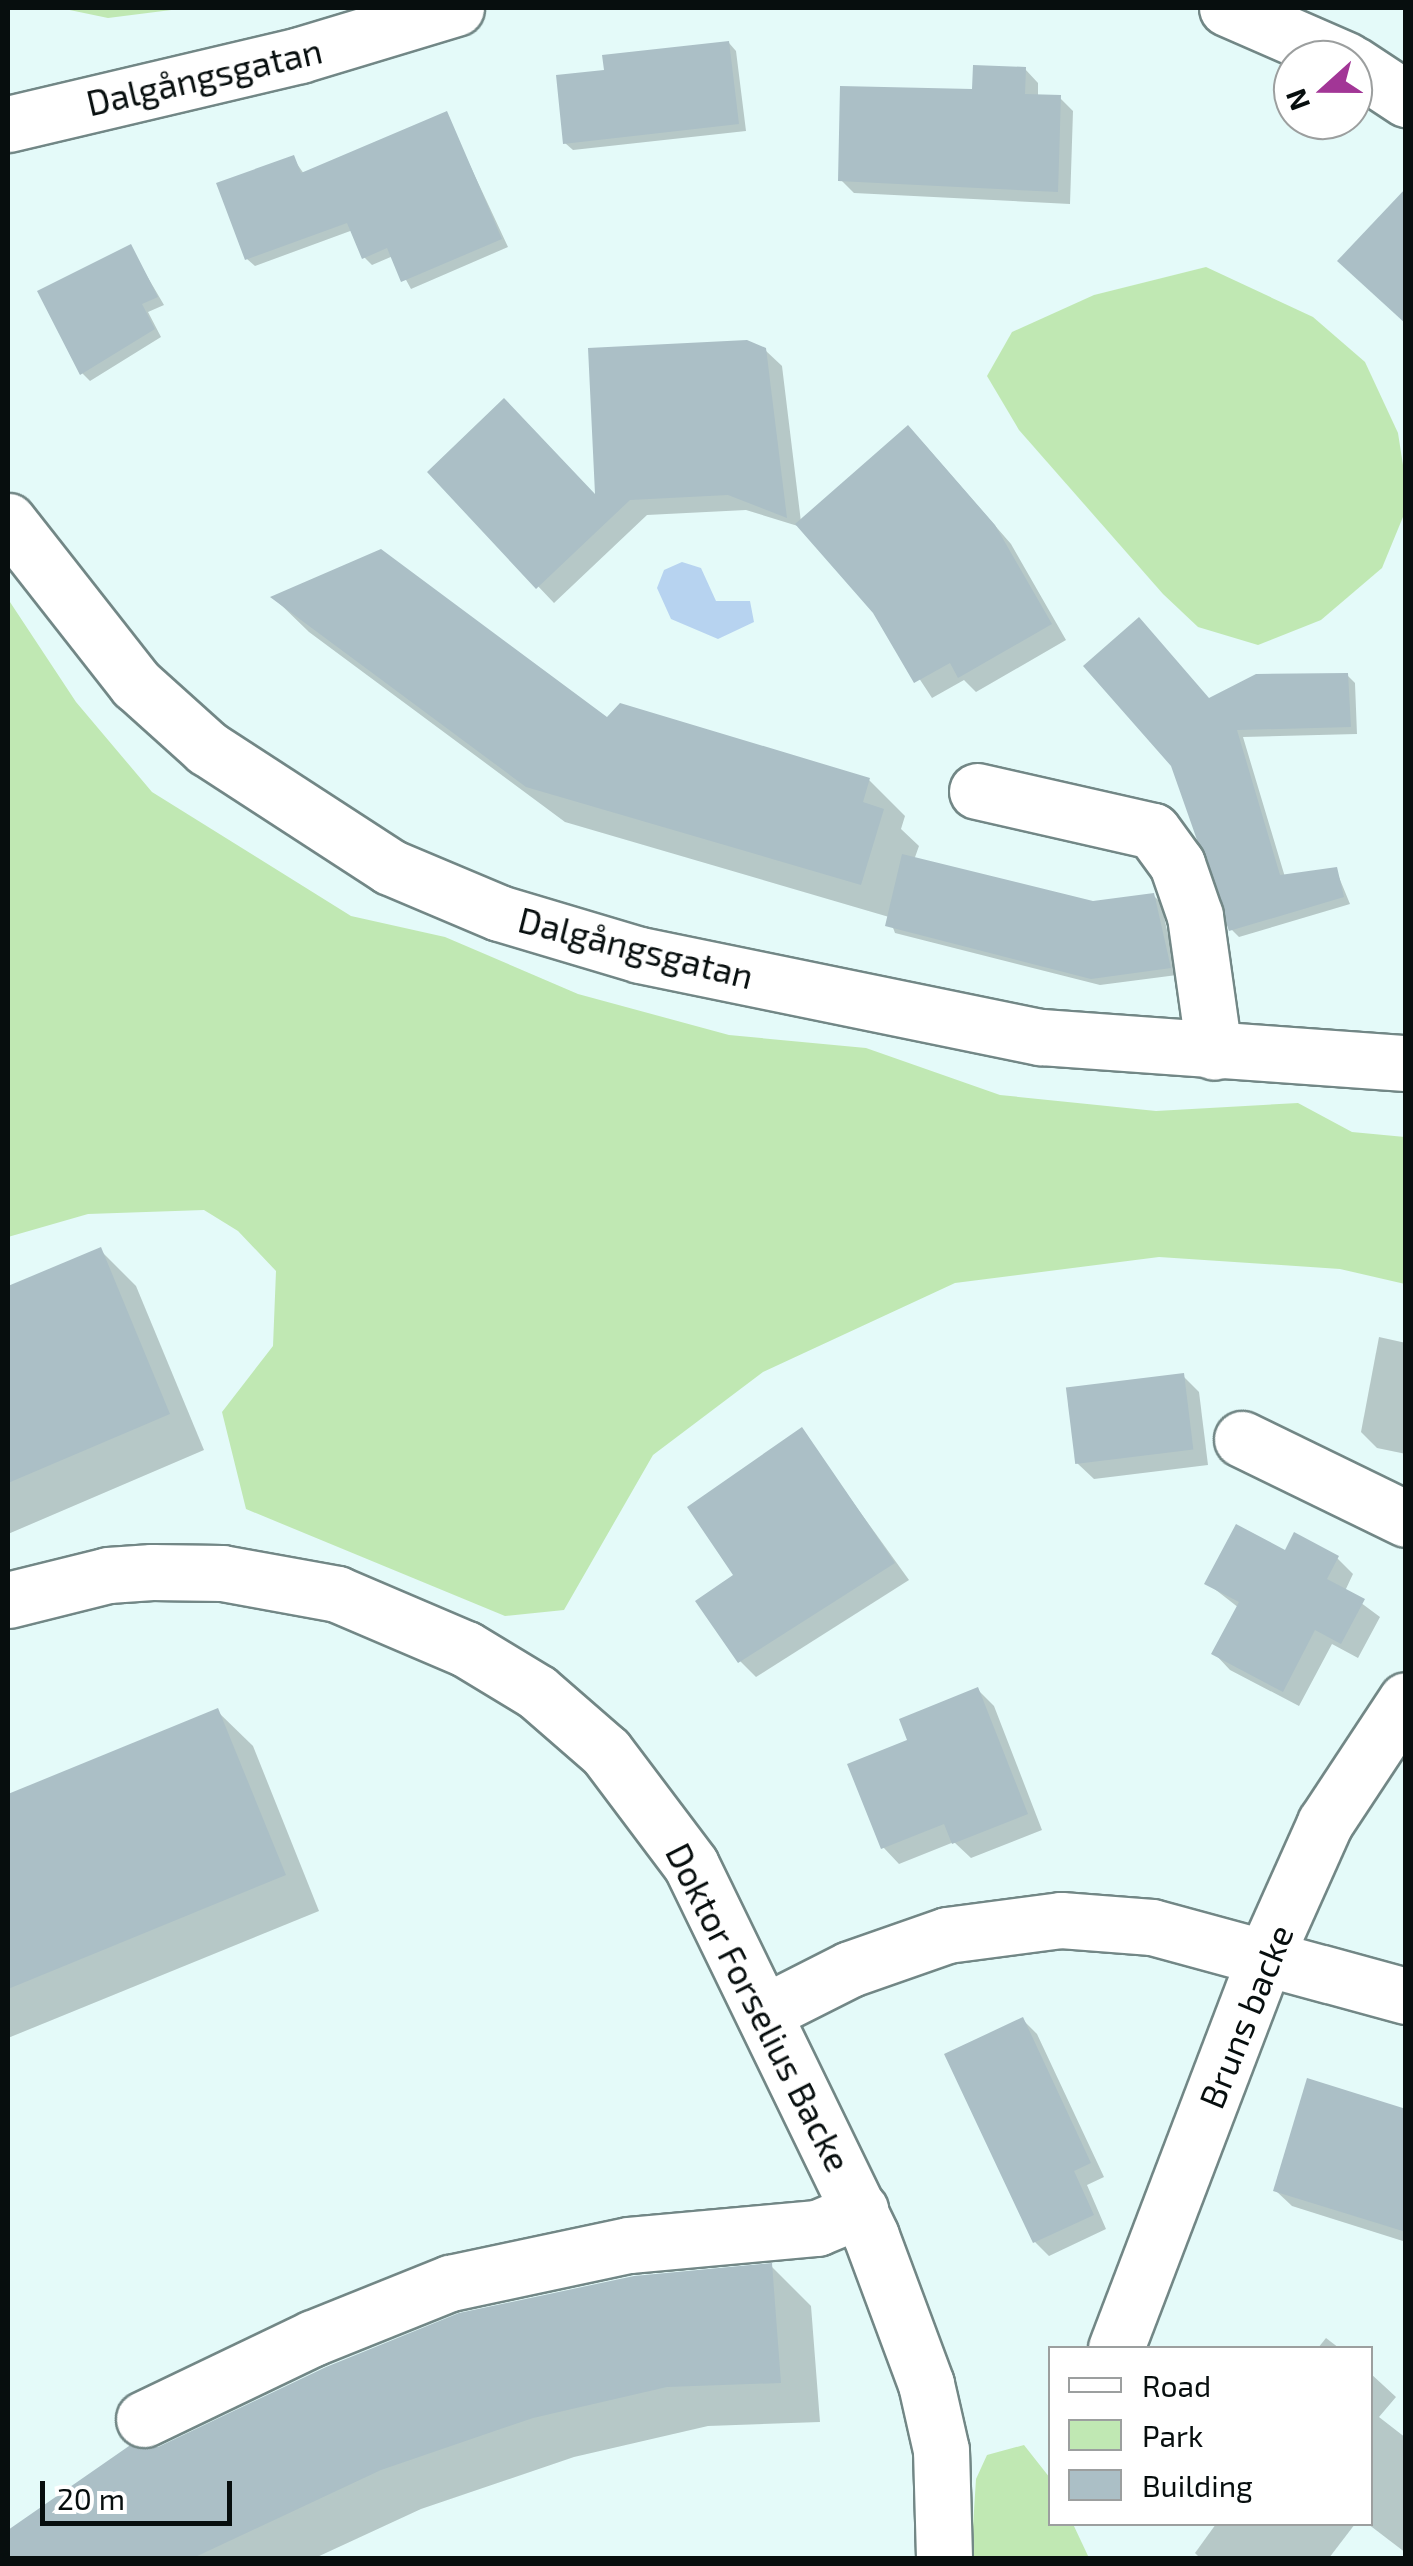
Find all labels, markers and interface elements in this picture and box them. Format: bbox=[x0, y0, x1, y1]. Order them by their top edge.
street label: Dalgångsgatan bbox=[82, 28, 326, 124]
north arrow bbox=[1273, 40, 1373, 140]
text: N bbox=[1277, 85, 1316, 116]
street label: Dalgångsgatan bbox=[514, 898, 758, 996]
street label: Doktor Forselius Backe bbox=[658, 1836, 860, 2178]
street label: Bruns backe bbox=[1189, 1918, 1301, 2114]
legend bbox=[1048, 2346, 1373, 2526]
text: Road bbox=[1142, 2367, 1211, 2403]
text: Park bbox=[1142, 2417, 1203, 2453]
scale bar bbox=[45, 2461, 238, 2523]
text: Building bbox=[1142, 2467, 1253, 2503]
text: 20 m bbox=[57, 2480, 125, 2516]

